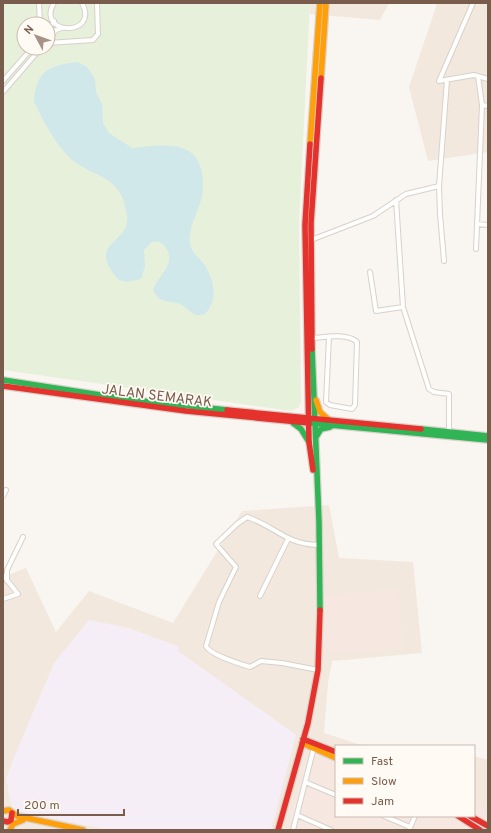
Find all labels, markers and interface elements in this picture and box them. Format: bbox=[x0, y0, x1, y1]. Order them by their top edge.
north arrow bbox=[16, 16, 56, 56]
text: N bbox=[21, 23, 37, 38]
street label: JALAN SEMARAK bbox=[101, 381, 213, 412]
legend bbox=[335, 745, 475, 817]
text: Fast bbox=[371, 754, 393, 770]
text: Slow bbox=[371, 774, 397, 790]
scale bar bbox=[18, 791, 124, 817]
text: Jam bbox=[371, 794, 394, 810]
text: 200 m bbox=[24, 798, 60, 814]

